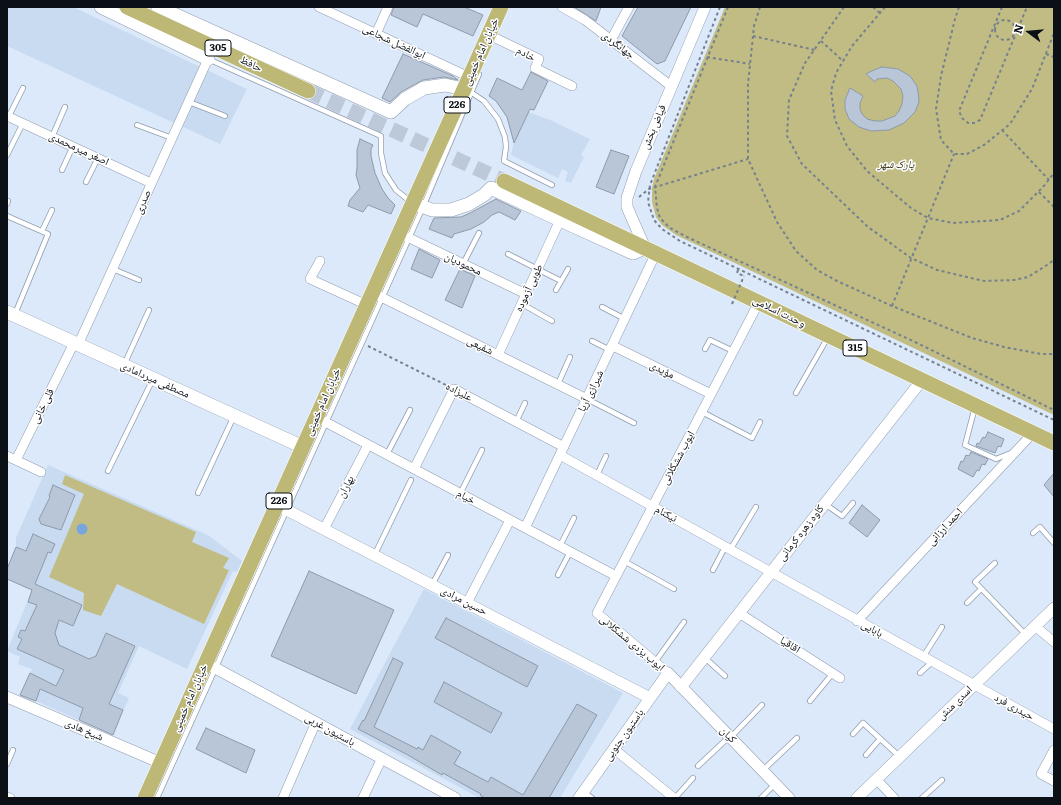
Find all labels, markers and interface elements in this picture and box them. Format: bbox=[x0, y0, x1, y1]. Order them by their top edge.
north arrow bbox=[1009, 12, 1049, 52]
street label: خیابان امام خمینی bbox=[460, 16, 502, 88]
street label: ابوالفضل شجاعی bbox=[361, 22, 427, 62]
text: N bbox=[1008, 22, 1026, 35]
street label: جهانگردی bbox=[599, 28, 637, 62]
road number: 305 bbox=[205, 40, 231, 56]
street label: خادم bbox=[514, 44, 538, 64]
street label: حافظ bbox=[238, 53, 264, 75]
road number: 226 bbox=[444, 97, 470, 113]
street label: فیاض بخش bbox=[639, 103, 669, 151]
street label: اصغر میرمحمدی bbox=[47, 129, 111, 169]
park label: پارک شهر bbox=[878, 158, 914, 172]
street label: صدری bbox=[132, 188, 154, 216]
street label: محمودیان bbox=[442, 250, 484, 278]
street label: طوبی آزموده bbox=[512, 262, 546, 314]
street label: وحدت اسلامی bbox=[750, 294, 808, 330]
street label: شفیعی bbox=[465, 334, 495, 358]
road number: 315 bbox=[843, 340, 867, 356]
street label: مؤیدی bbox=[647, 358, 677, 382]
street label: مصطفی میردامادی bbox=[118, 359, 192, 401]
street label: خیابان امام خمینی bbox=[302, 366, 344, 438]
street label: شیرازی آریا bbox=[575, 368, 607, 414]
street label: علیزاده bbox=[443, 380, 475, 404]
street label: قلی خانی bbox=[29, 386, 57, 426]
street label: ایوب ششکلانی bbox=[658, 429, 698, 487]
street label: بهاران bbox=[335, 474, 357, 500]
street label: خیام bbox=[454, 487, 478, 507]
road number: 226 bbox=[266, 493, 292, 509]
street label: کاوه زهره کرمانی bbox=[775, 502, 827, 564]
street label: نیکنام bbox=[653, 503, 679, 525]
street label: احمد ارزانی bbox=[925, 506, 965, 548]
street label: حسین مرادی bbox=[439, 584, 489, 618]
street label: ایوب یزدی ششکلانی bbox=[597, 612, 667, 674]
street label: بابایی bbox=[859, 618, 885, 640]
street label: اقاقیا bbox=[777, 634, 803, 656]
street label: خیابان امام خمینی bbox=[169, 662, 211, 734]
street label: اسدی منش bbox=[935, 683, 975, 723]
street label: حیدری فرد bbox=[992, 691, 1036, 723]
street label: باستیون جنوبی bbox=[601, 706, 647, 764]
street label: باستیون غربی bbox=[303, 711, 357, 749]
street label: شیخ هادی bbox=[63, 716, 105, 744]
street label: کیان bbox=[717, 724, 739, 746]

